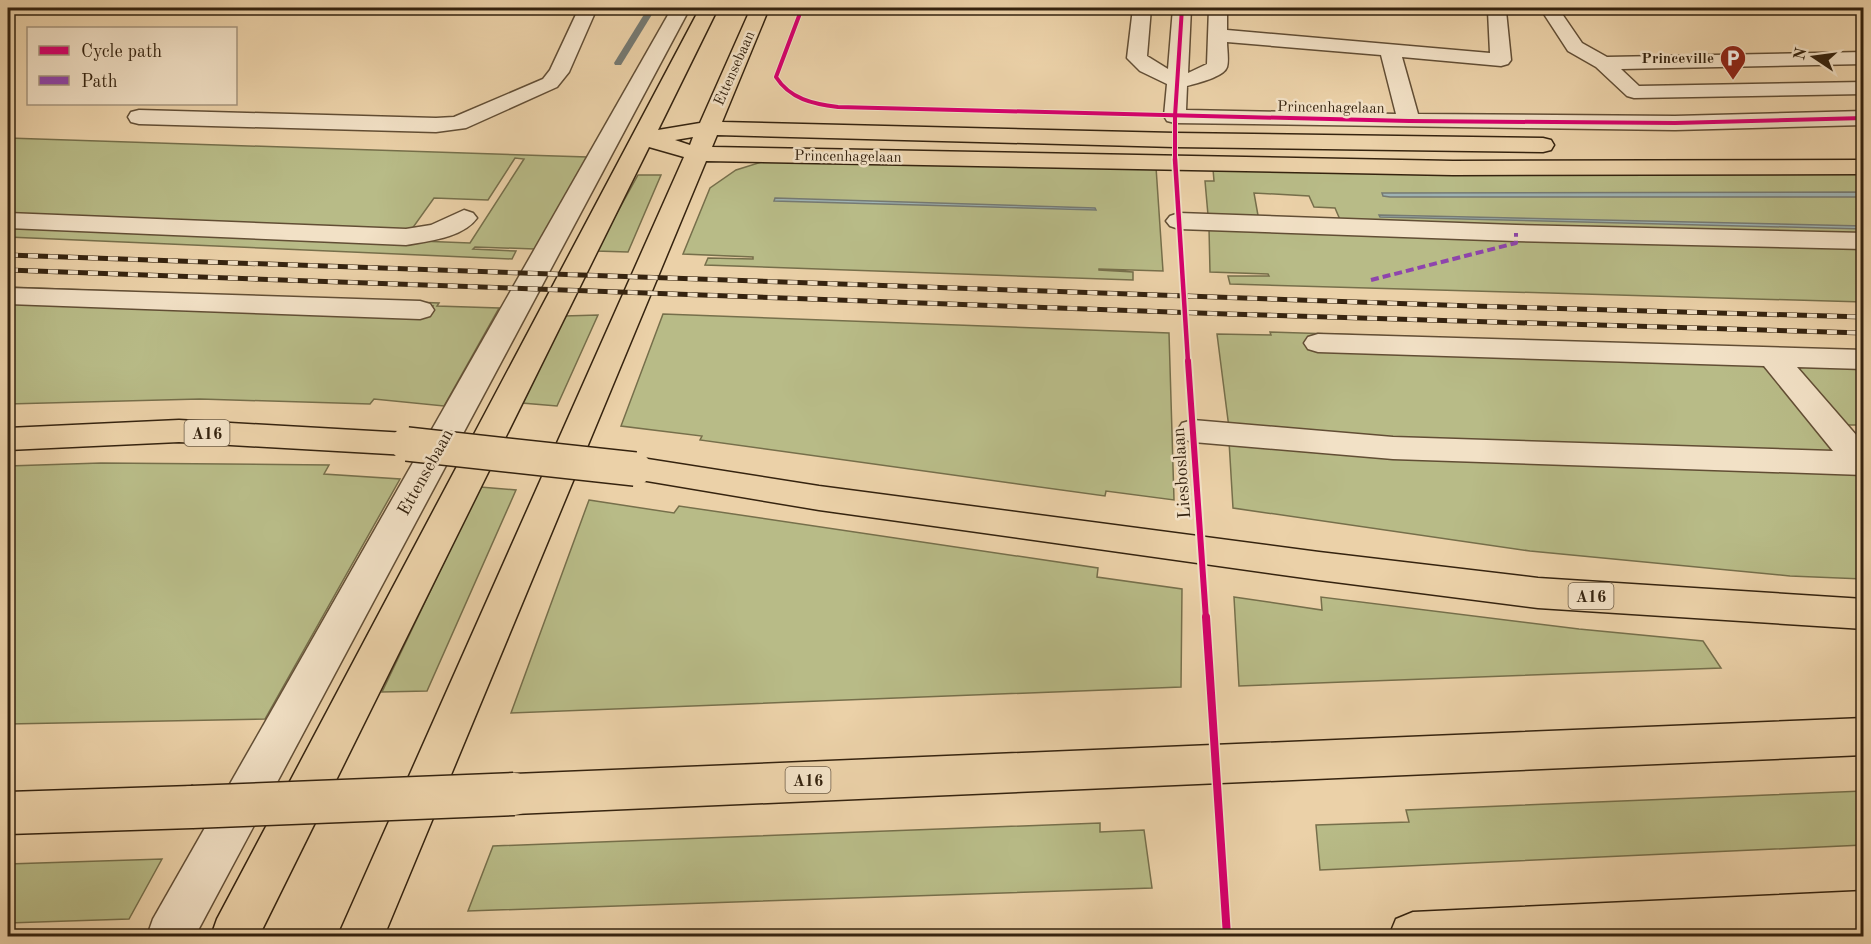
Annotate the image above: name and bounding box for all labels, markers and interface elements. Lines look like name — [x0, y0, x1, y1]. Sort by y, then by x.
legend — [27, 27, 237, 105]
north arrow — [1784, 27, 1844, 87]
street label: Ettensebaan — [712, 29, 758, 108]
text: Cycle path — [81, 43, 162, 61]
parking icon: Princeville — [1718, 43, 1748, 81]
text: N — [1792, 46, 1811, 62]
place label: Princeville — [1641, 52, 1714, 67]
text: Path — [81, 73, 118, 91]
street label: Princenhagelaan — [1277, 100, 1385, 117]
street label: Princenhagelaan — [794, 149, 902, 166]
road number: A16 — [184, 420, 230, 446]
street label: Ettensebaan — [395, 426, 457, 519]
street label: Liesboslaan — [1170, 426, 1194, 519]
road number: A16 — [1568, 583, 1614, 609]
road number: A16 — [786, 767, 830, 793]

